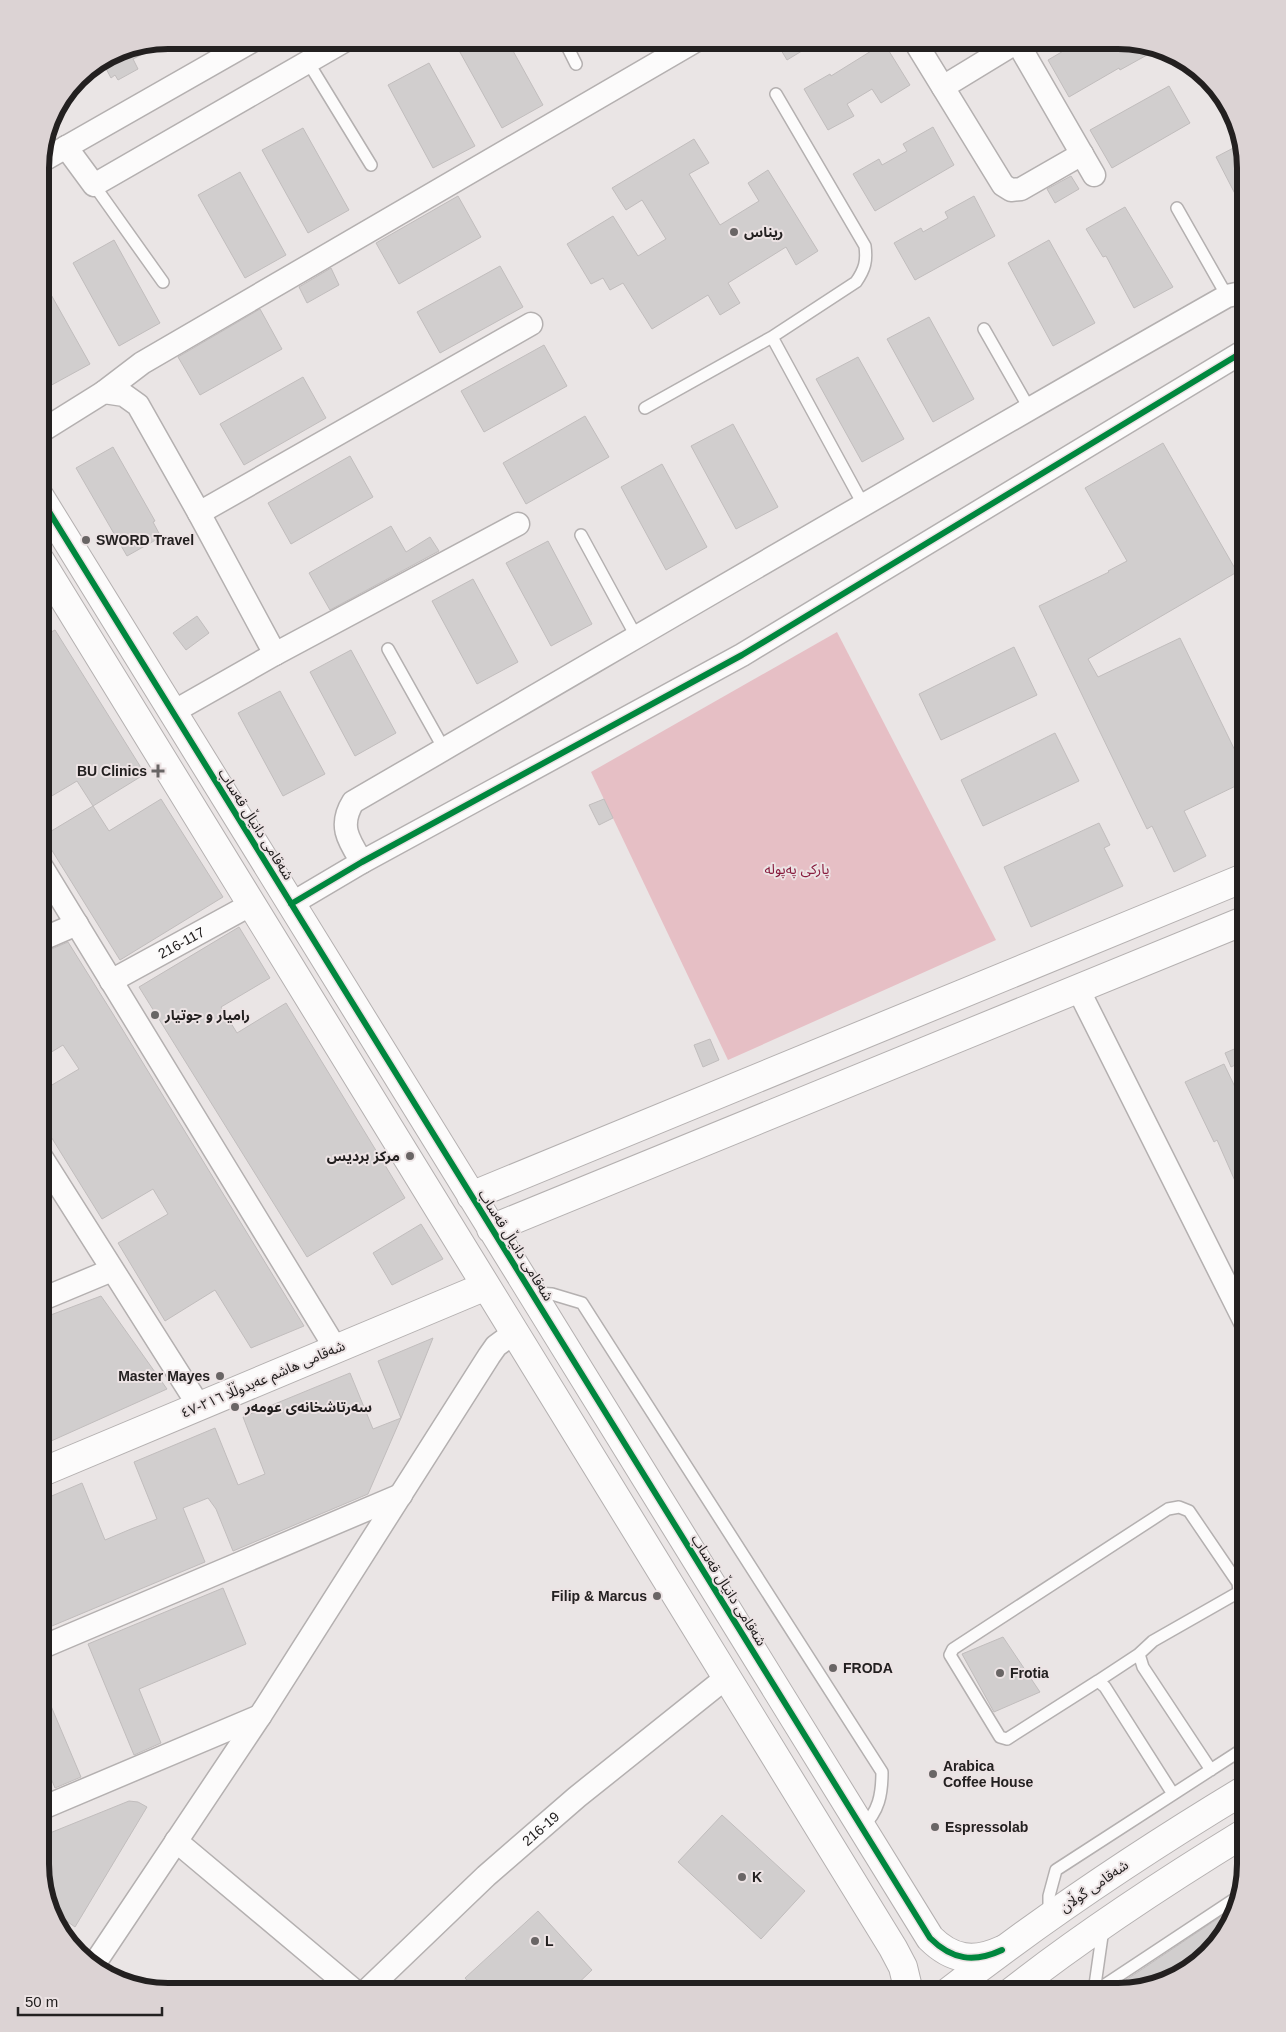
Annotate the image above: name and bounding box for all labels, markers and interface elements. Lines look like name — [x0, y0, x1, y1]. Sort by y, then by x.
place label: ريناس — [744, 224, 783, 241]
marker: ريناس — [728, 226, 740, 238]
place label: SWORD Travel — [96, 532, 194, 548]
marker: SWORD Travel — [80, 534, 92, 546]
place label: BU Clinics — [77, 763, 147, 779]
marker: BU Clinics — [151, 764, 165, 778]
street label: شەقامی دانیاڵ قەساب — [214, 764, 298, 883]
park label: پارکی پەپولە — [764, 861, 830, 879]
street label: 216-117 — [155, 923, 207, 962]
place label: رامیار و جوتیار — [164, 1007, 250, 1024]
marker: رامیار و جوتیار — [149, 1009, 161, 1021]
place label: مرکز بردیس — [327, 1148, 400, 1165]
marker: مرکز بردیس — [404, 1150, 416, 1162]
street label: شەقامی دانیاڵ قەساب — [474, 1185, 558, 1304]
street label: شەقامی هاشم عەبدوڵڵا ٢١٦-٤٧ — [178, 1335, 349, 1424]
place label: Master Mayes — [118, 1368, 210, 1384]
marker: Master Mayes — [214, 1370, 226, 1382]
place label: سەرتاشخانەی عومەر — [244, 1399, 372, 1416]
marker: سەرتاشخانەی عومەر — [229, 1401, 241, 1413]
street label: شەقامی دانیاڵ قەساب — [687, 1530, 771, 1649]
place label: Filip & Marcus — [551, 1588, 647, 1604]
marker: Filip & Marcus — [651, 1590, 663, 1602]
place label: FRODA — [843, 1660, 893, 1676]
marker: FRODA — [827, 1662, 839, 1674]
place label: Frotia — [1010, 1665, 1049, 1681]
marker: Frotia — [994, 1667, 1006, 1679]
place label: Arabica Coffee House — [943, 1758, 1033, 1790]
marker: Arabica Coffee House — [927, 1768, 939, 1780]
street label: 216-19 — [519, 1808, 563, 1849]
place label: Espressolab — [945, 1819, 1028, 1835]
marker: Espressolab — [929, 1821, 941, 1833]
street label: شەقامی گوڵان — [1056, 1855, 1132, 1916]
place label: K — [752, 1869, 762, 1885]
marker: K — [736, 1871, 748, 1883]
place label: L — [545, 1933, 554, 1949]
marker: L — [529, 1935, 541, 1947]
scale bar — [18, 1984, 161, 2016]
text: 50 m — [25, 1993, 58, 2010]

